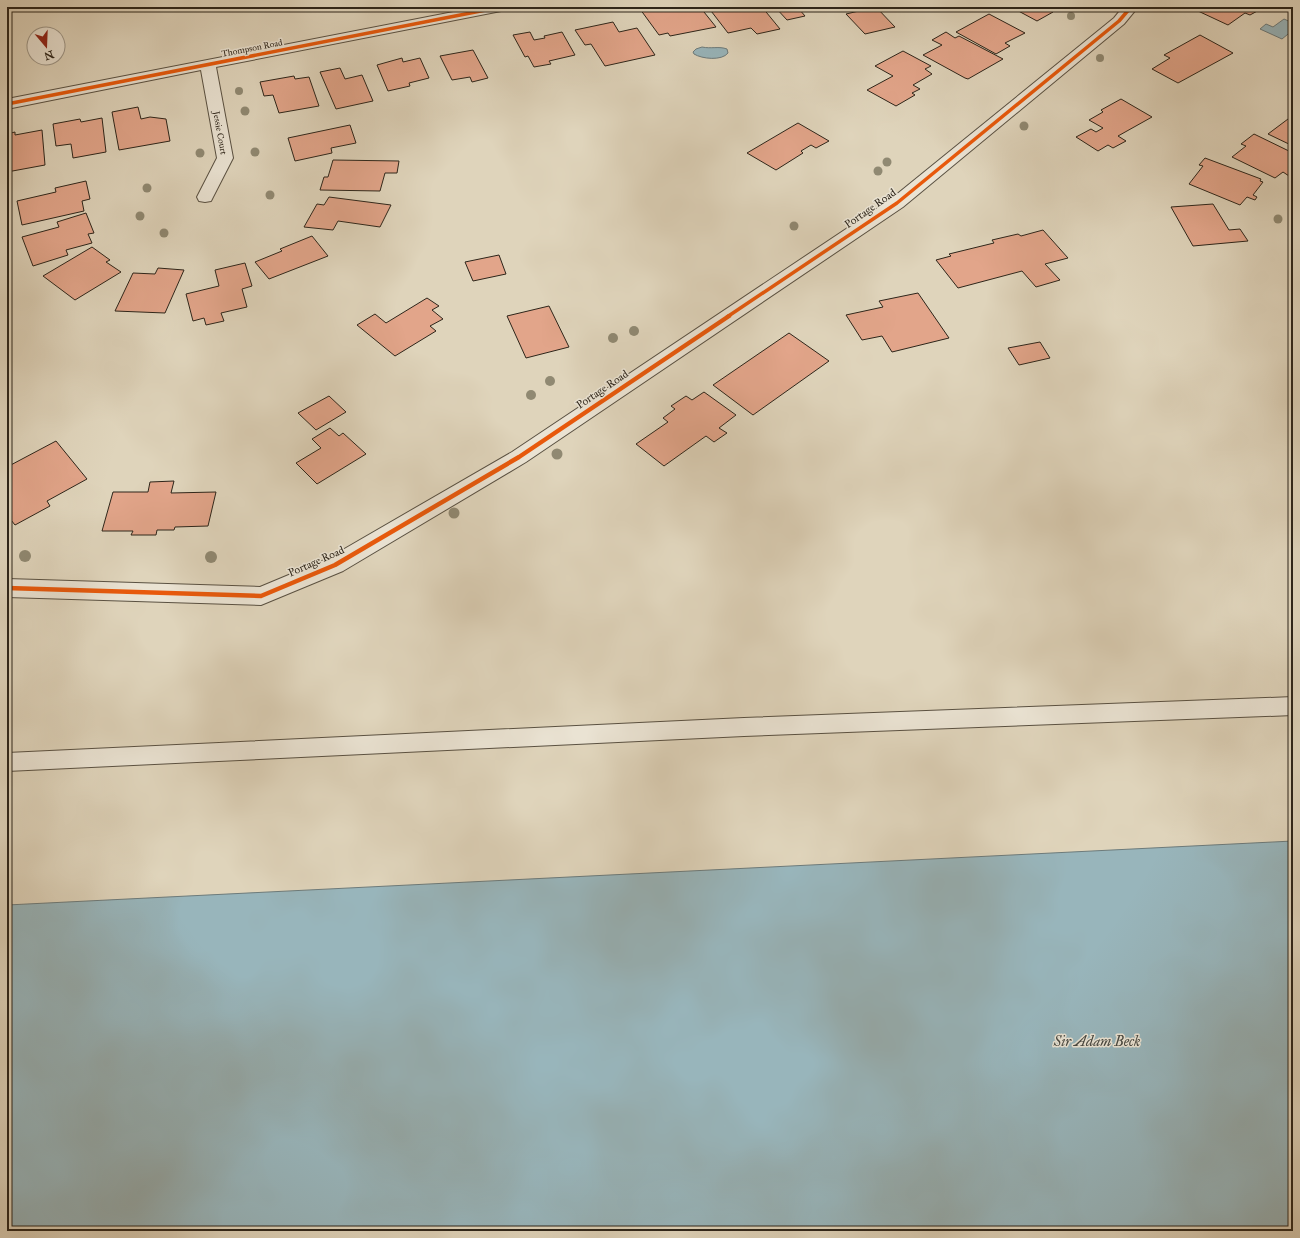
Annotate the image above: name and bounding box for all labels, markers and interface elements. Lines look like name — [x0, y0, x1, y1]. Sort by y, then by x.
north arrow — [26, 26, 66, 66]
street label: Thompson Road — [221, 36, 284, 59]
text: N — [42, 47, 56, 63]
street label: Jessie Court — [210, 109, 230, 157]
street label: Portage Road — [842, 186, 899, 231]
street label: Portage Road — [574, 367, 631, 412]
street label: Portage Road — [286, 543, 347, 580]
water label: Sir Adam Beck — [1053, 1033, 1141, 1050]

